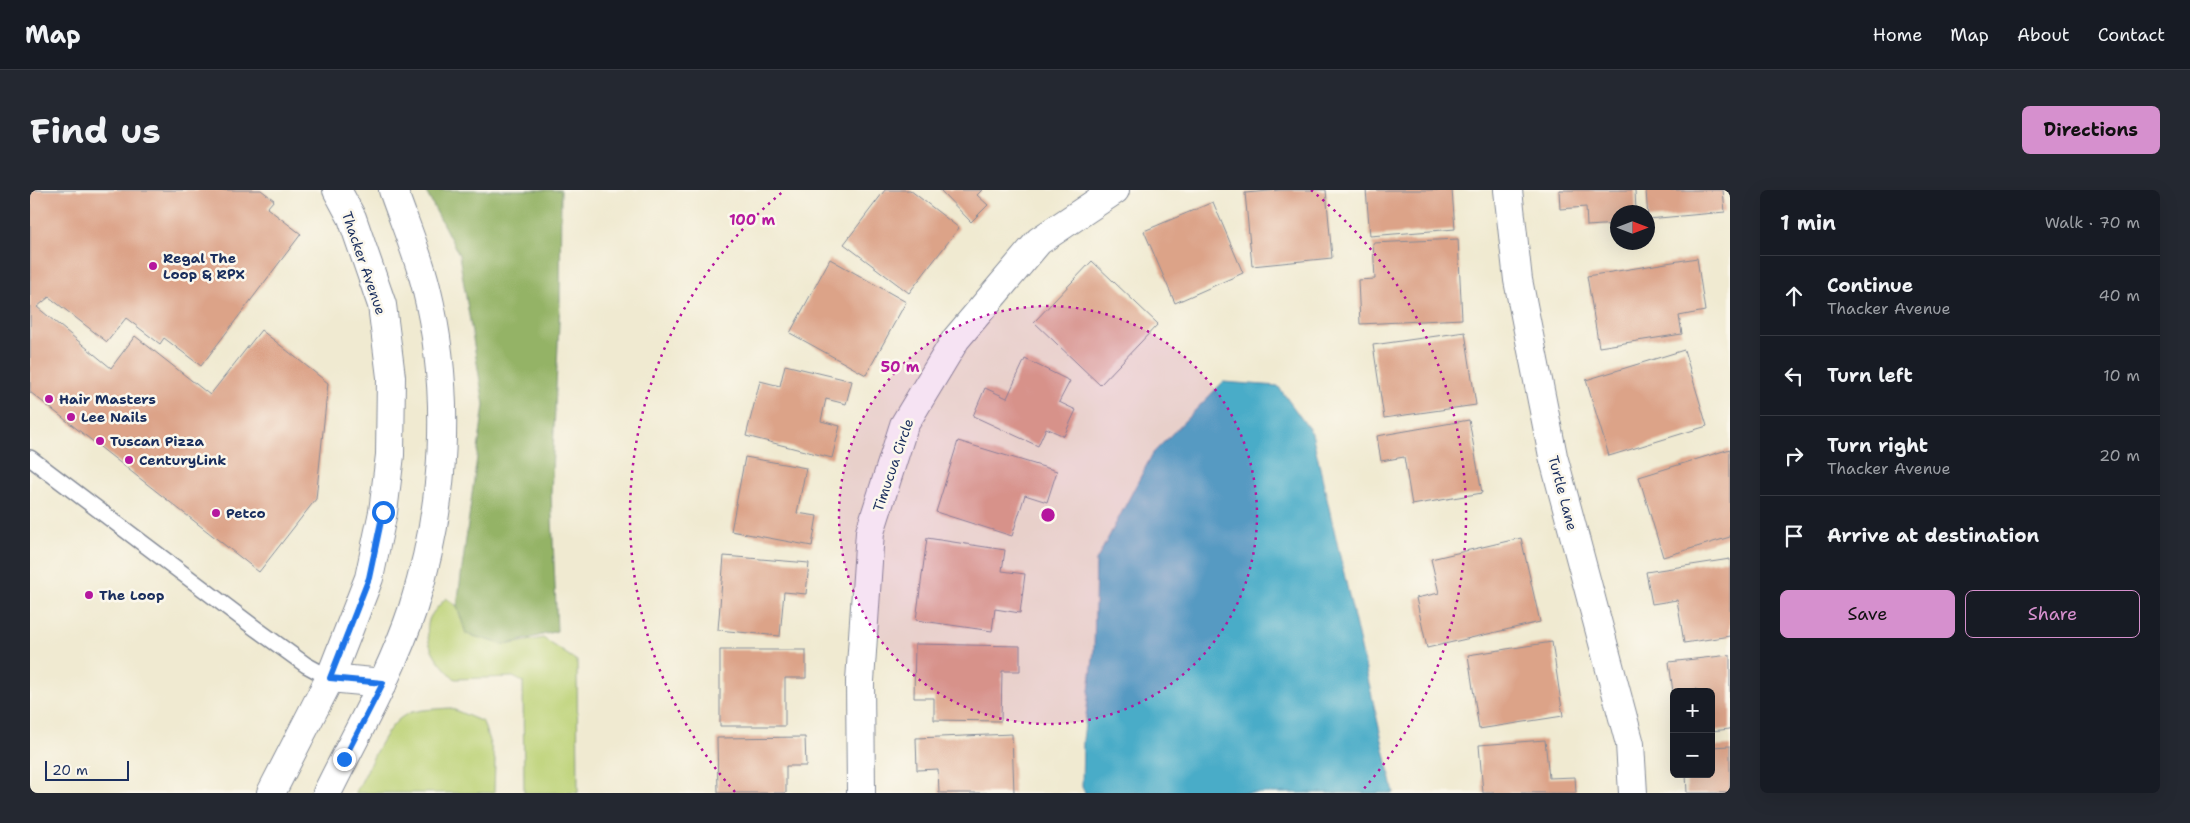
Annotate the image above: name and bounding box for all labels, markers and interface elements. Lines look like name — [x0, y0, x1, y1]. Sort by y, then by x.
text: Map — [25, 19, 81, 51]
text: Home — [1873, 23, 1922, 47]
text: Map — [1950, 23, 1989, 47]
text: About — [2017, 23, 2070, 47]
text: Contact — [2098, 23, 2165, 47]
button: Directions — [2022, 106, 2160, 154]
text: Find us — [30, 107, 161, 154]
north arrow — [1610, 205, 1655, 250]
street label: Thacker Avenue — [338, 209, 390, 317]
text: 1 min — [1780, 209, 1836, 237]
text: 100 m — [729, 210, 775, 230]
text: Walk · 70 m — [2045, 212, 2140, 233]
place label: Regal The Loop & RPX — [163, 249, 245, 283]
marker: Regal The Loop & RPX — [147, 260, 159, 272]
text: Continue — [1827, 273, 1913, 298]
icon: ahead — [1780, 282, 1808, 310]
text: 40 m — [2098, 285, 2140, 306]
text: Thacker Avenue — [1827, 298, 1950, 319]
text: 50 m — [881, 357, 920, 377]
icon: left — [1780, 362, 1808, 390]
text: Turn left — [1827, 363, 1913, 388]
text: 10 m — [2103, 365, 2140, 386]
place label: Hair Masters — [59, 390, 156, 408]
marker: Hair Masters — [43, 393, 55, 405]
place label: Lee Nails — [81, 408, 147, 426]
marker: Lee Nails — [65, 411, 77, 423]
street label: Timucua Circle — [869, 416, 917, 514]
place label: Tuscan Pizza — [110, 432, 205, 450]
text: Turn right — [1827, 433, 1928, 458]
marker: Tuscan Pizza — [94, 435, 106, 447]
icon: right — [1780, 442, 1808, 470]
text: 20 m — [2099, 445, 2140, 466]
place label: CenturyLink — [139, 451, 226, 469]
marker: CenturyLink — [123, 454, 135, 466]
street label: Turtle Lane — [1544, 454, 1582, 532]
text: Thacker Avenue — [1827, 458, 1950, 479]
route start — [372, 501, 395, 524]
place label: Petco — [226, 504, 266, 522]
centre of rings — [1039, 506, 1057, 524]
marker: Petco — [210, 507, 222, 519]
icon: arrive — [1780, 522, 1808, 550]
text: Arrive at destination — [1827, 523, 2039, 548]
place label: The Loop — [99, 586, 164, 604]
marker: The Loop — [83, 589, 95, 601]
button: Save — [1780, 590, 1955, 638]
button: Share — [1965, 590, 2140, 638]
map controls — [1670, 688, 1715, 778]
button: + — [1670, 688, 1715, 733]
button: − — [1670, 733, 1715, 778]
route end — [333, 748, 356, 771]
scale bar — [45, 758, 129, 781]
text: 20 m — [52, 761, 88, 779]

